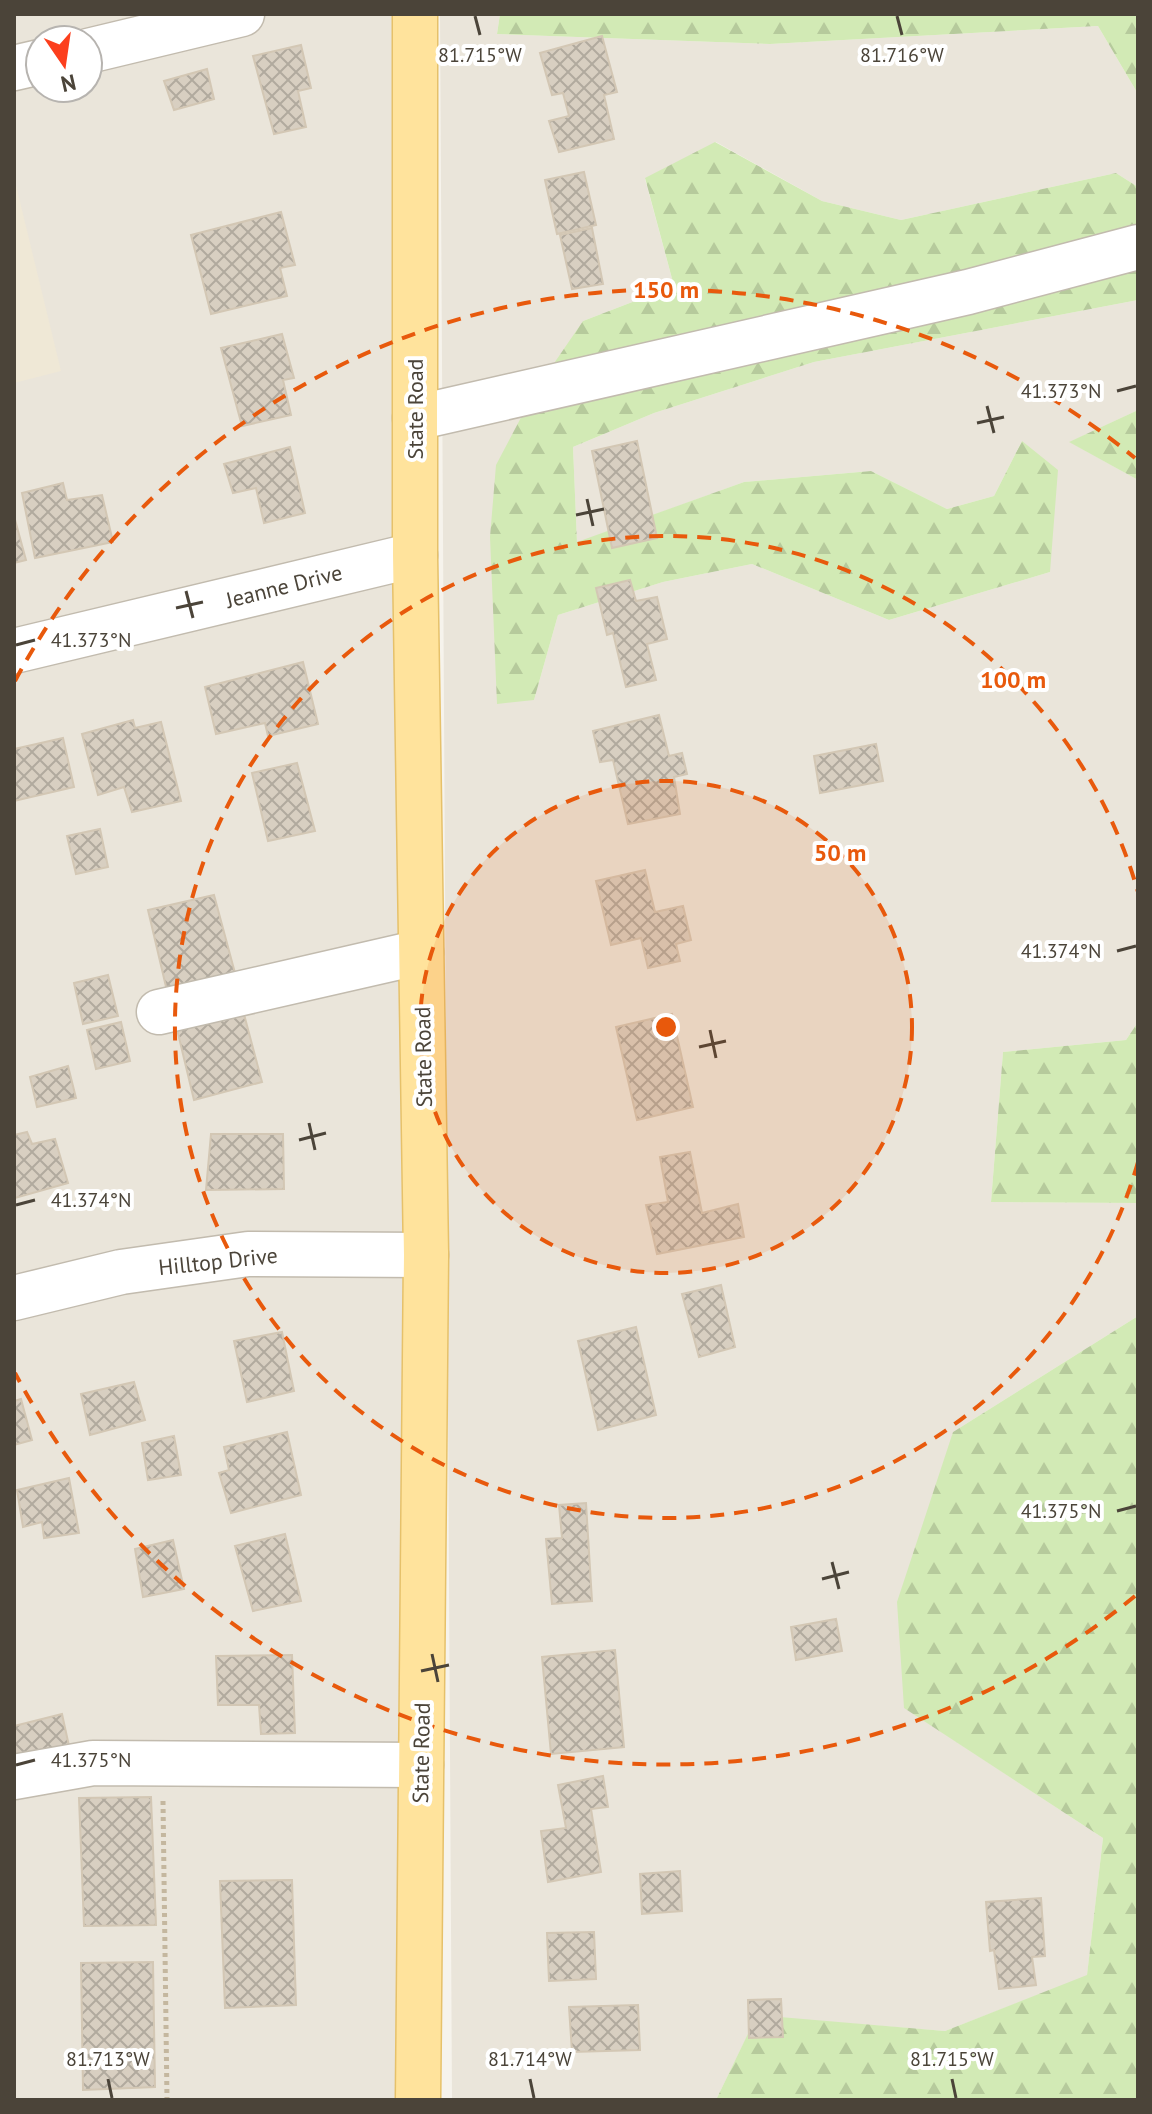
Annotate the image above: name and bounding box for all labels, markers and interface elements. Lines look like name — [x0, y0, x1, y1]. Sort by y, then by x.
north arrow — [24, 24, 104, 104]
text: 81.715°W — [438, 42, 522, 68]
text: 81.716°W — [860, 42, 944, 68]
text: N — [58, 68, 79, 99]
text: 150 m — [633, 274, 699, 305]
street label: State Road — [401, 359, 429, 459]
text: 41.373°N — [1021, 378, 1101, 404]
street label: Jeanne Drive — [222, 558, 345, 614]
text: 41.373°N — [51, 627, 131, 653]
text: 100 m — [980, 664, 1046, 695]
text: 50 m — [814, 837, 866, 868]
text: 41.374°N — [1021, 938, 1101, 964]
street label: State Road — [408, 1006, 438, 1108]
centre of rings — [652, 1013, 680, 1041]
text: 41.374°N — [51, 1187, 131, 1213]
street label: Hilltop Drive — [157, 1241, 279, 1281]
text: 41.375°N — [1021, 1498, 1101, 1524]
street label: State Road — [406, 1702, 436, 1804]
text: 41.375°N — [51, 1747, 131, 1773]
text: 81.713°W — [66, 2046, 150, 2072]
text: 81.714°W — [488, 2046, 572, 2072]
text: 81.715°W — [910, 2046, 994, 2072]

